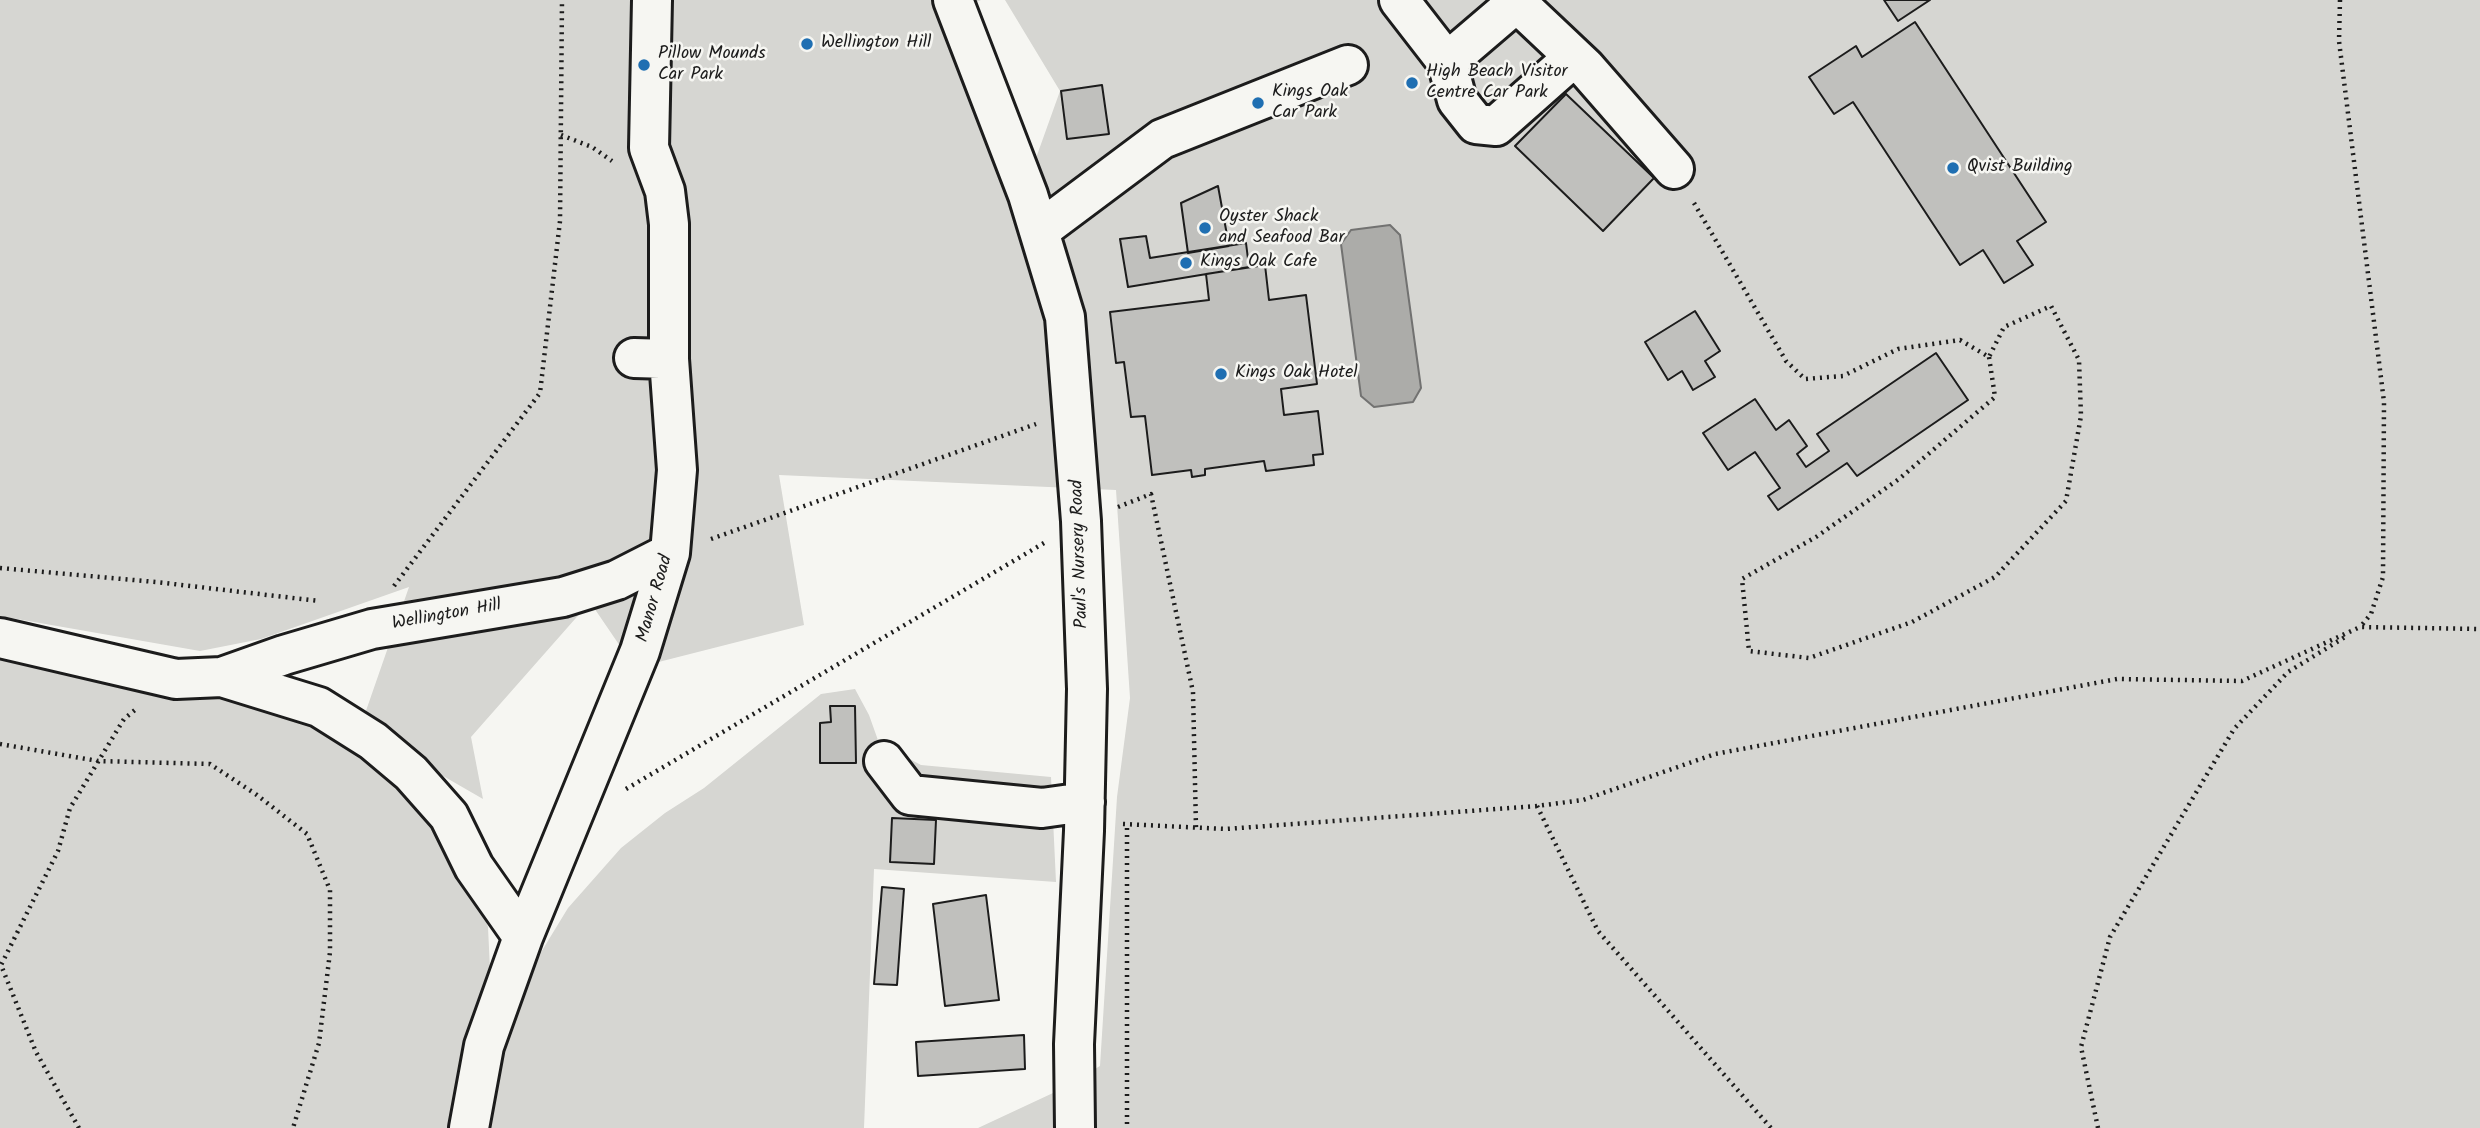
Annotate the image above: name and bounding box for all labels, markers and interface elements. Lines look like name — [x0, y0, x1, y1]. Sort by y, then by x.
place label: Wellington Hill — [821, 33, 932, 55]
marker: Wellington Hill — [799, 36, 815, 52]
place label: Pillow Mounds Car Park — [658, 44, 766, 86]
marker: Pillow Mounds Car Park — [636, 57, 652, 73]
place label: High Beach Visitor Centre Car Park — [1426, 62, 1568, 104]
marker: High Beach Visitor Centre Car Park — [1404, 75, 1420, 91]
place label: Kings Oak Car Park — [1272, 82, 1348, 124]
marker: Kings Oak Car Park — [1250, 95, 1266, 111]
place label: Qvist Building — [1967, 157, 2072, 179]
marker: Qvist Building — [1945, 160, 1961, 176]
place label: Oyster Shack and Seafood Bar — [1219, 207, 1344, 249]
marker: Oyster Shack and Seafood Bar — [1197, 220, 1213, 236]
place label: Kings Oak Cafe — [1200, 252, 1317, 274]
marker: Kings Oak Cafe — [1178, 255, 1194, 271]
place label: Kings Oak Hotel — [1235, 363, 1358, 385]
marker: Kings Oak Hotel — [1213, 366, 1229, 382]
street label: Paul's Nursery Road — [1068, 479, 1094, 629]
street label: Manor Road — [633, 553, 679, 645]
street label: Wellington Hill — [391, 596, 503, 636]

